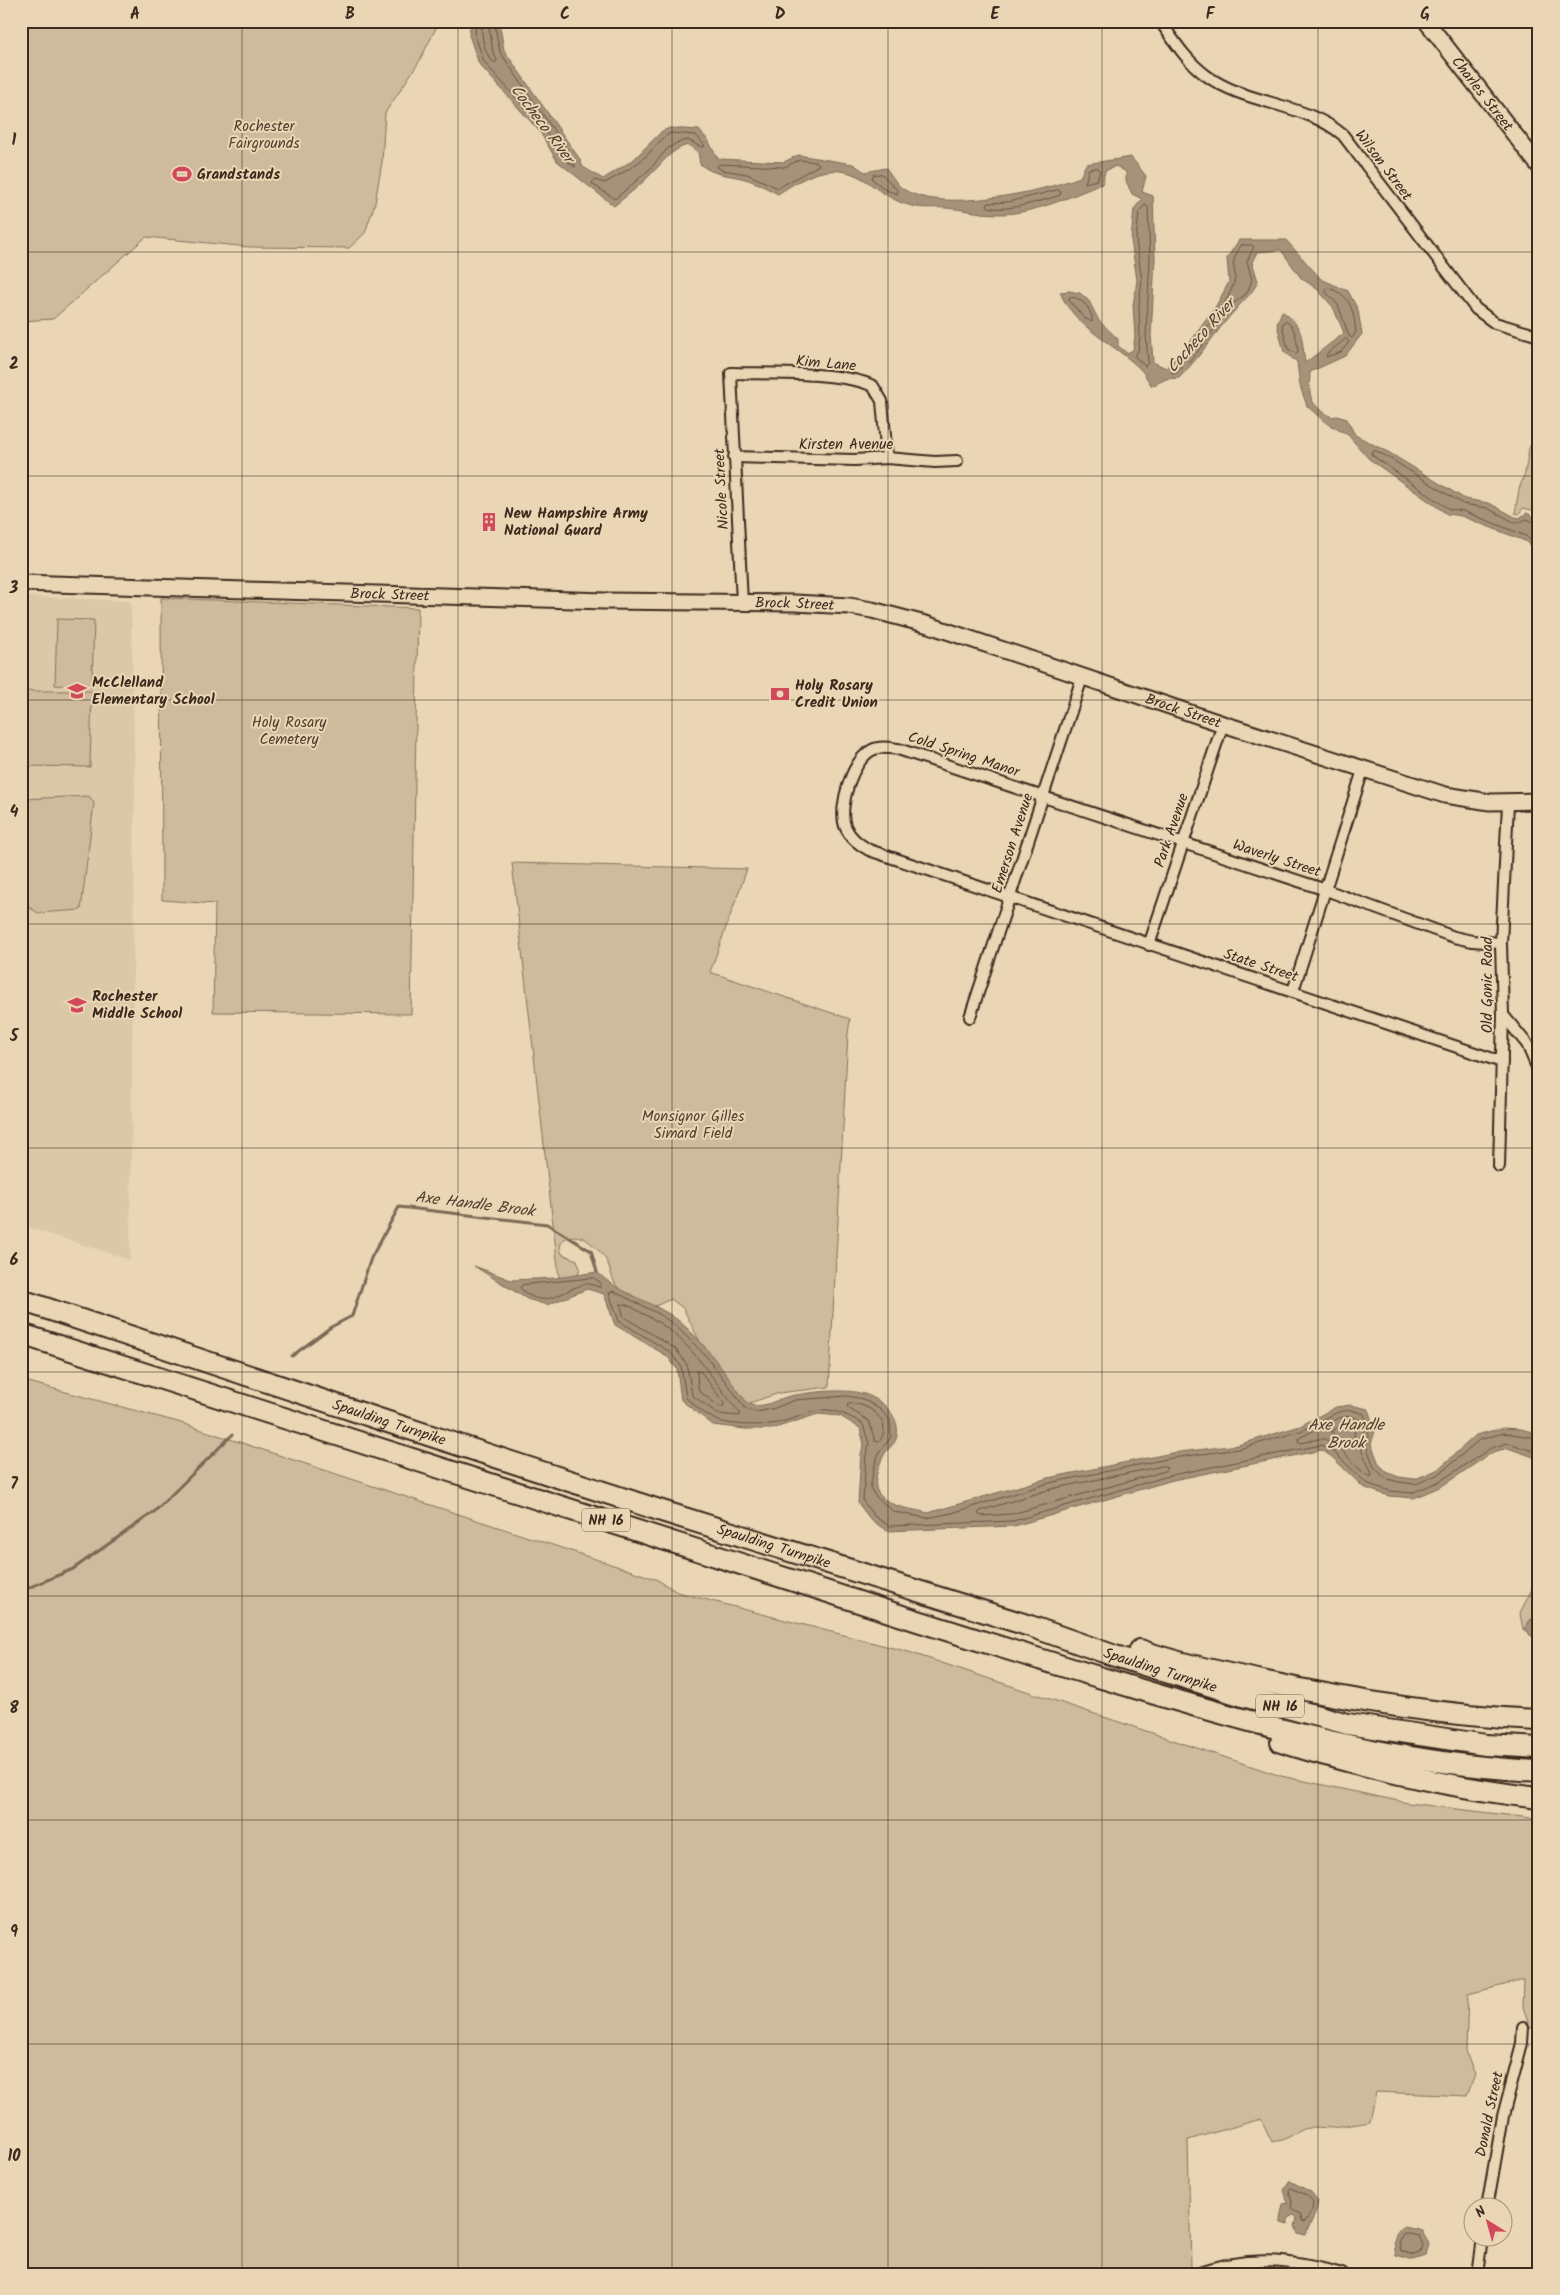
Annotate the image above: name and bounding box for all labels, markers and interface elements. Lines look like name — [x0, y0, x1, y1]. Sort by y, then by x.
text: A — [130, 2, 140, 27]
text: B — [345, 2, 355, 27]
text: C — [560, 2, 570, 27]
text: D — [775, 2, 786, 27]
text: E — [991, 2, 1001, 27]
text: F — [1206, 2, 1216, 27]
text: G — [1420, 2, 1430, 27]
street label: Charles Street — [1445, 51, 1519, 137]
water label: Cocheco River — [504, 79, 582, 171]
park label: Rochester Fairgrounds — [228, 115, 300, 156]
street label: Wilson Street — [1348, 125, 1418, 207]
text: 1 — [12, 128, 17, 153]
sports icon: Grandstands — [171, 163, 193, 185]
place label: Grandstands — [197, 163, 280, 187]
water label: Cocheco River — [1161, 290, 1244, 379]
street label: Kim Lane — [795, 349, 857, 379]
text: 2 — [9, 352, 19, 377]
street label: Kirsten Avenue — [799, 433, 894, 457]
street label: Nicole Street — [708, 447, 736, 530]
place label: New Hampshire Army National Guard — [504, 502, 648, 543]
building icon: New Hampshire Army National Guard — [478, 511, 500, 533]
text: 3 — [9, 576, 19, 601]
street label: Brock Street — [350, 582, 430, 609]
street label: Brock Street — [755, 592, 835, 618]
place label: McClelland Elementary School — [92, 671, 215, 712]
place label: Holy Rosary Credit Union — [795, 674, 878, 715]
school or university icon: McClelland Elementary School — [66, 680, 88, 702]
bank icon: Holy Rosary Credit Union — [769, 683, 791, 705]
street label: Brock Street — [1142, 688, 1225, 736]
park label: Holy Rosary Cemetery — [252, 711, 327, 752]
street label: Cold Spring Manor — [905, 726, 1024, 785]
street label: Emerson Avenue — [986, 790, 1040, 896]
street label: Park Avenue — [1148, 790, 1196, 871]
text: 4 — [10, 800, 19, 825]
street label: Waverly Street — [1229, 833, 1324, 885]
street label: Old Gonic Road — [1476, 936, 1500, 1033]
street label: State Street — [1220, 943, 1301, 989]
place label: Rochester Middle School — [92, 985, 182, 1026]
school or university icon: Rochester Middle School — [66, 994, 88, 1016]
text: 5 — [9, 1024, 20, 1049]
park label: Monsignor Gilles Simard Field — [642, 1105, 745, 1146]
water label: Axe Handle Brook — [414, 1185, 538, 1225]
text: 6 — [10, 1248, 19, 1273]
street label: Spaulding Turnpike — [329, 1393, 449, 1453]
water label: Axe Handle Brook — [1308, 1413, 1386, 1456]
text: 7 — [10, 1472, 18, 1497]
road number: NH 16 — [582, 1508, 630, 1532]
street label: Spaulding Turnpike — [714, 1518, 834, 1576]
street label: Spaulding Turnpike — [1100, 1642, 1220, 1700]
road number: NH 16 — [1256, 1694, 1304, 1718]
text: 8 — [9, 1696, 19, 1721]
text: 9 — [10, 1920, 18, 1945]
street label: Donald Street — [1469, 2069, 1511, 2159]
text: 10 — [7, 2144, 21, 2169]
north arrow — [1462, 2198, 1512, 2248]
text: N — [1471, 2201, 1491, 2224]

